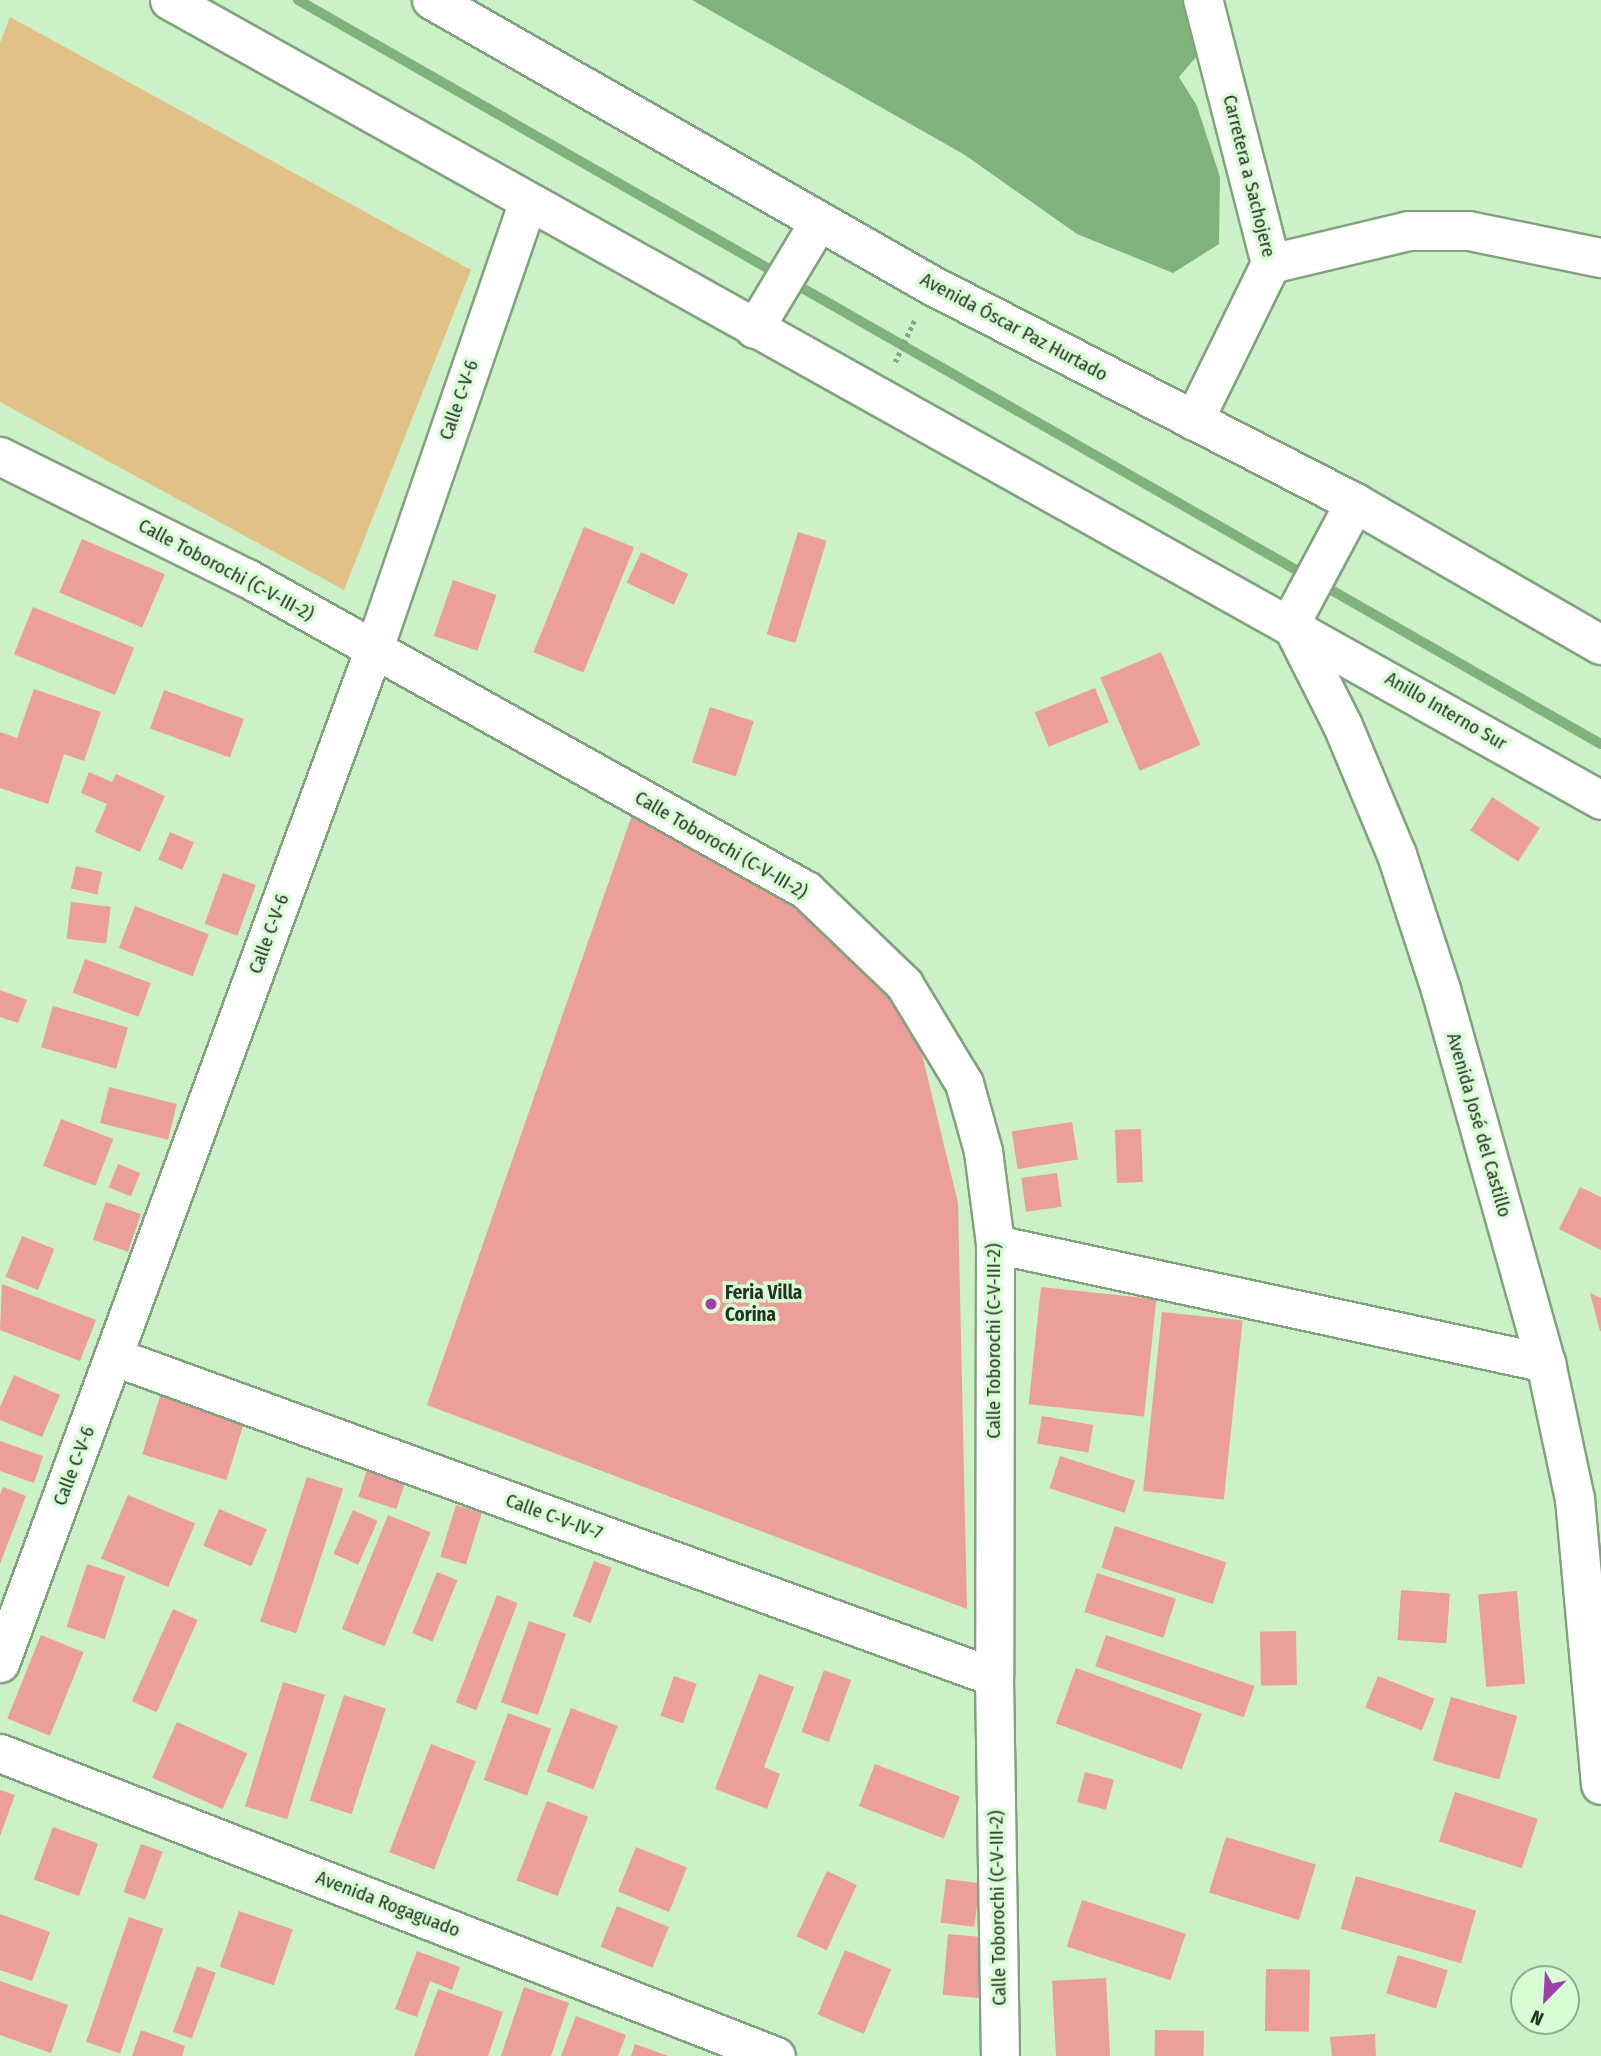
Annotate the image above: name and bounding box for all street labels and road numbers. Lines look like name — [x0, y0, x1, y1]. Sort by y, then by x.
street label: Carretera a Sachojere — [1218, 93, 1280, 259]
street label: Avenida Óscar Paz Hurtado — [916, 268, 1112, 386]
street label: Calle C-V-6 — [435, 357, 483, 443]
street label: Calle Toborochi (C-V-III-2) — [134, 514, 318, 626]
street label: Anillo Interno Sur — [1381, 667, 1511, 755]
street label: Calle Toborochi (C-V-III-2) — [631, 786, 811, 904]
street label: Calle C-V-6 — [244, 891, 294, 977]
street label: Avenida José del Castillo — [1442, 1030, 1516, 1220]
street label: Calle Toborochi (C-V-III-2) — [983, 1243, 1005, 1439]
street label: Calle C-V-6 — [48, 1423, 100, 1509]
street label: Calle C-V-IV-7 — [502, 1489, 606, 1545]
street label: Calle Toborochi (C-V-III-2) — [985, 1810, 1011, 2006]
street label: Avenida Rogaguado — [313, 1866, 463, 1942]

